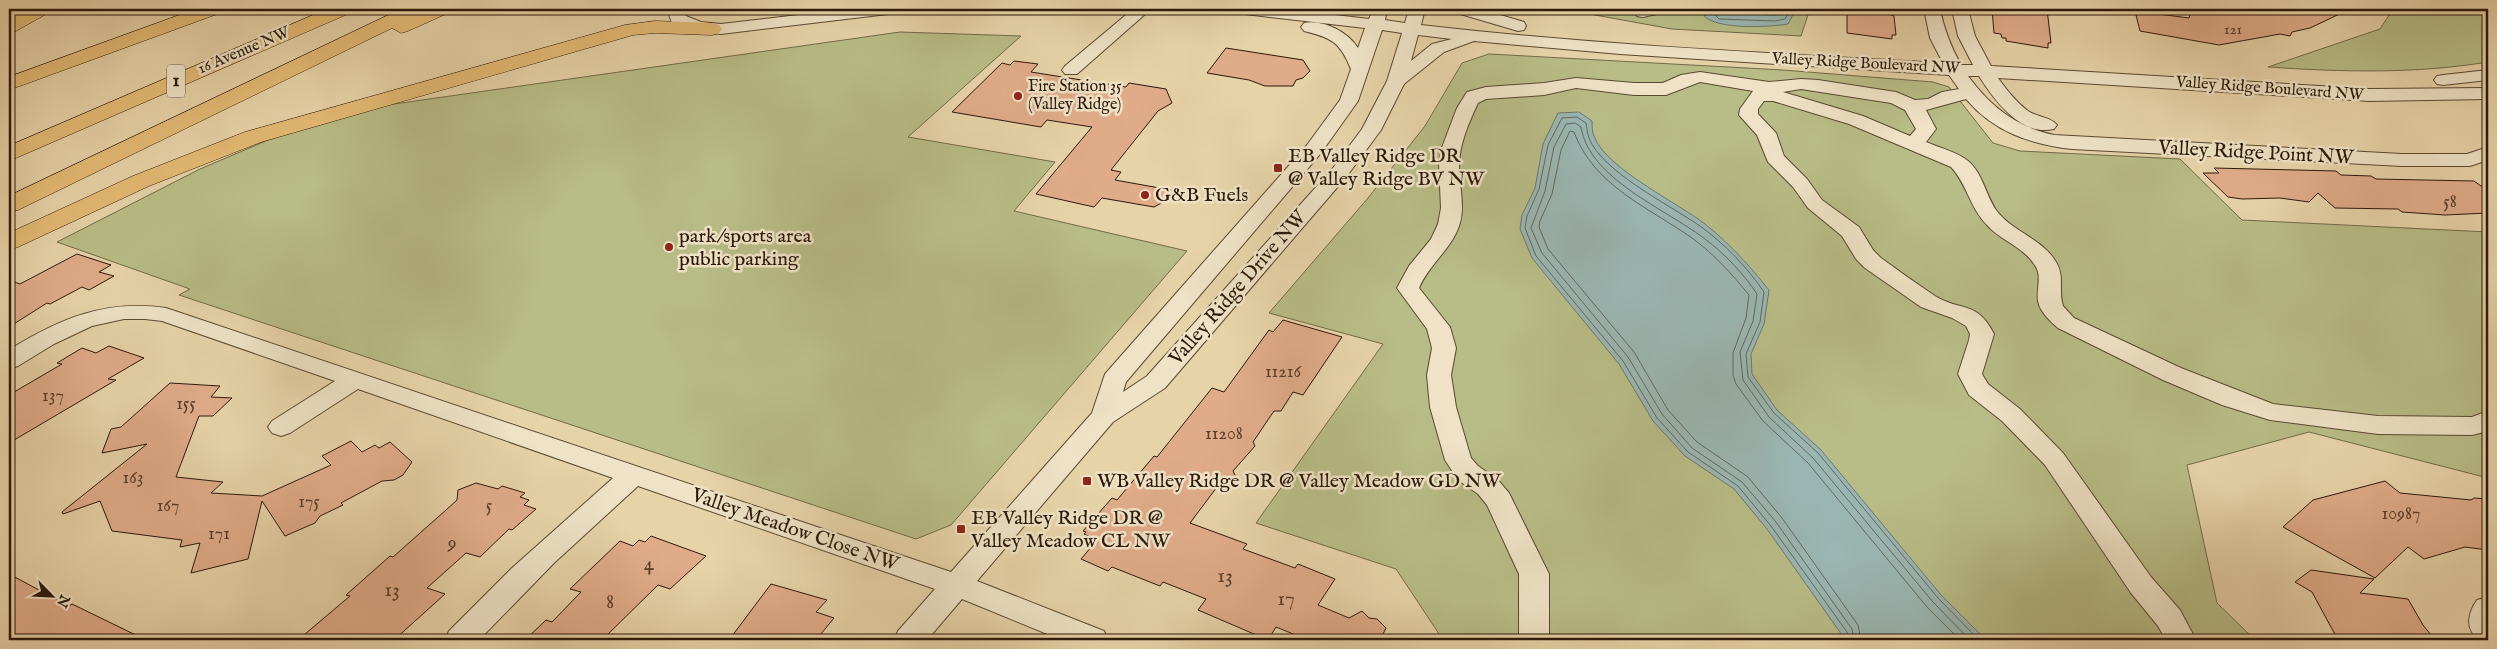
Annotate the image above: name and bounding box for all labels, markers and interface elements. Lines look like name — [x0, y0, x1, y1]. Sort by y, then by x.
house number: 121 — [2224, 20, 2242, 39]
street label: 16 Avenue NW — [195, 22, 294, 79]
street label: Valley Ridge Boulevard NW — [1771, 49, 1961, 79]
road number: 1 — [167, 64, 185, 98]
street label: Valley Ridge Boulevard NW — [2174, 72, 2365, 106]
place label: Fire Station 35 (Valley Ridge) — [1028, 77, 1122, 115]
marker: Fire Station 35 (Valley Ridge) — [1012, 90, 1024, 102]
street label: Valley Ridge Point NW — [2157, 135, 2355, 171]
place label: EB Valley Ridge DR @ Valley Ridge BV NW — [1288, 144, 1485, 192]
marker: EB Valley Ridge DR @ Valley Ridge BV NW — [1272, 162, 1284, 174]
place label: G&B Fuels — [1155, 183, 1248, 208]
marker: G&B Fuels — [1139, 189, 1151, 201]
house number: 58 — [2443, 191, 2457, 214]
street label: Valley Ridge Drive NW — [1163, 205, 1313, 371]
place label: park/sports area public parking — [679, 224, 812, 272]
marker: park/sports area public parking — [663, 241, 675, 253]
house number: 11216 — [1265, 361, 1301, 384]
house number: 137 — [42, 385, 64, 408]
house number: 155 — [176, 393, 196, 416]
house number: 11208 — [1205, 423, 1243, 446]
house number: 163 — [122, 467, 144, 490]
place label: WB Valley Ridge DR @ Valley Meadow GD NW — [1097, 469, 1502, 494]
marker: WB Valley Ridge DR @ Valley Meadow GD NW — [1081, 475, 1093, 487]
street label: Valley Meadow Close NW — [687, 482, 903, 577]
house number: 175 — [298, 491, 320, 514]
house number: 167 — [157, 495, 179, 518]
house number: 5 — [486, 495, 493, 518]
house number: 10987 — [2382, 503, 2420, 526]
place label: EB Valley Ridge DR @ Valley Meadow CL NW — [970, 506, 1171, 554]
house number: 171 — [208, 523, 230, 546]
marker: EB Valley Ridge DR @ Valley Meadow CL NW — [955, 523, 967, 535]
house number: 9 — [446, 530, 457, 557]
house number: 4 — [644, 551, 655, 578]
house number: 13 — [1217, 563, 1233, 590]
north arrow — [28, 572, 78, 622]
house number: 13 — [384, 577, 400, 604]
house number: 17 — [1277, 586, 1295, 613]
house number: 8 — [606, 589, 614, 616]
text: N — [52, 591, 74, 610]

